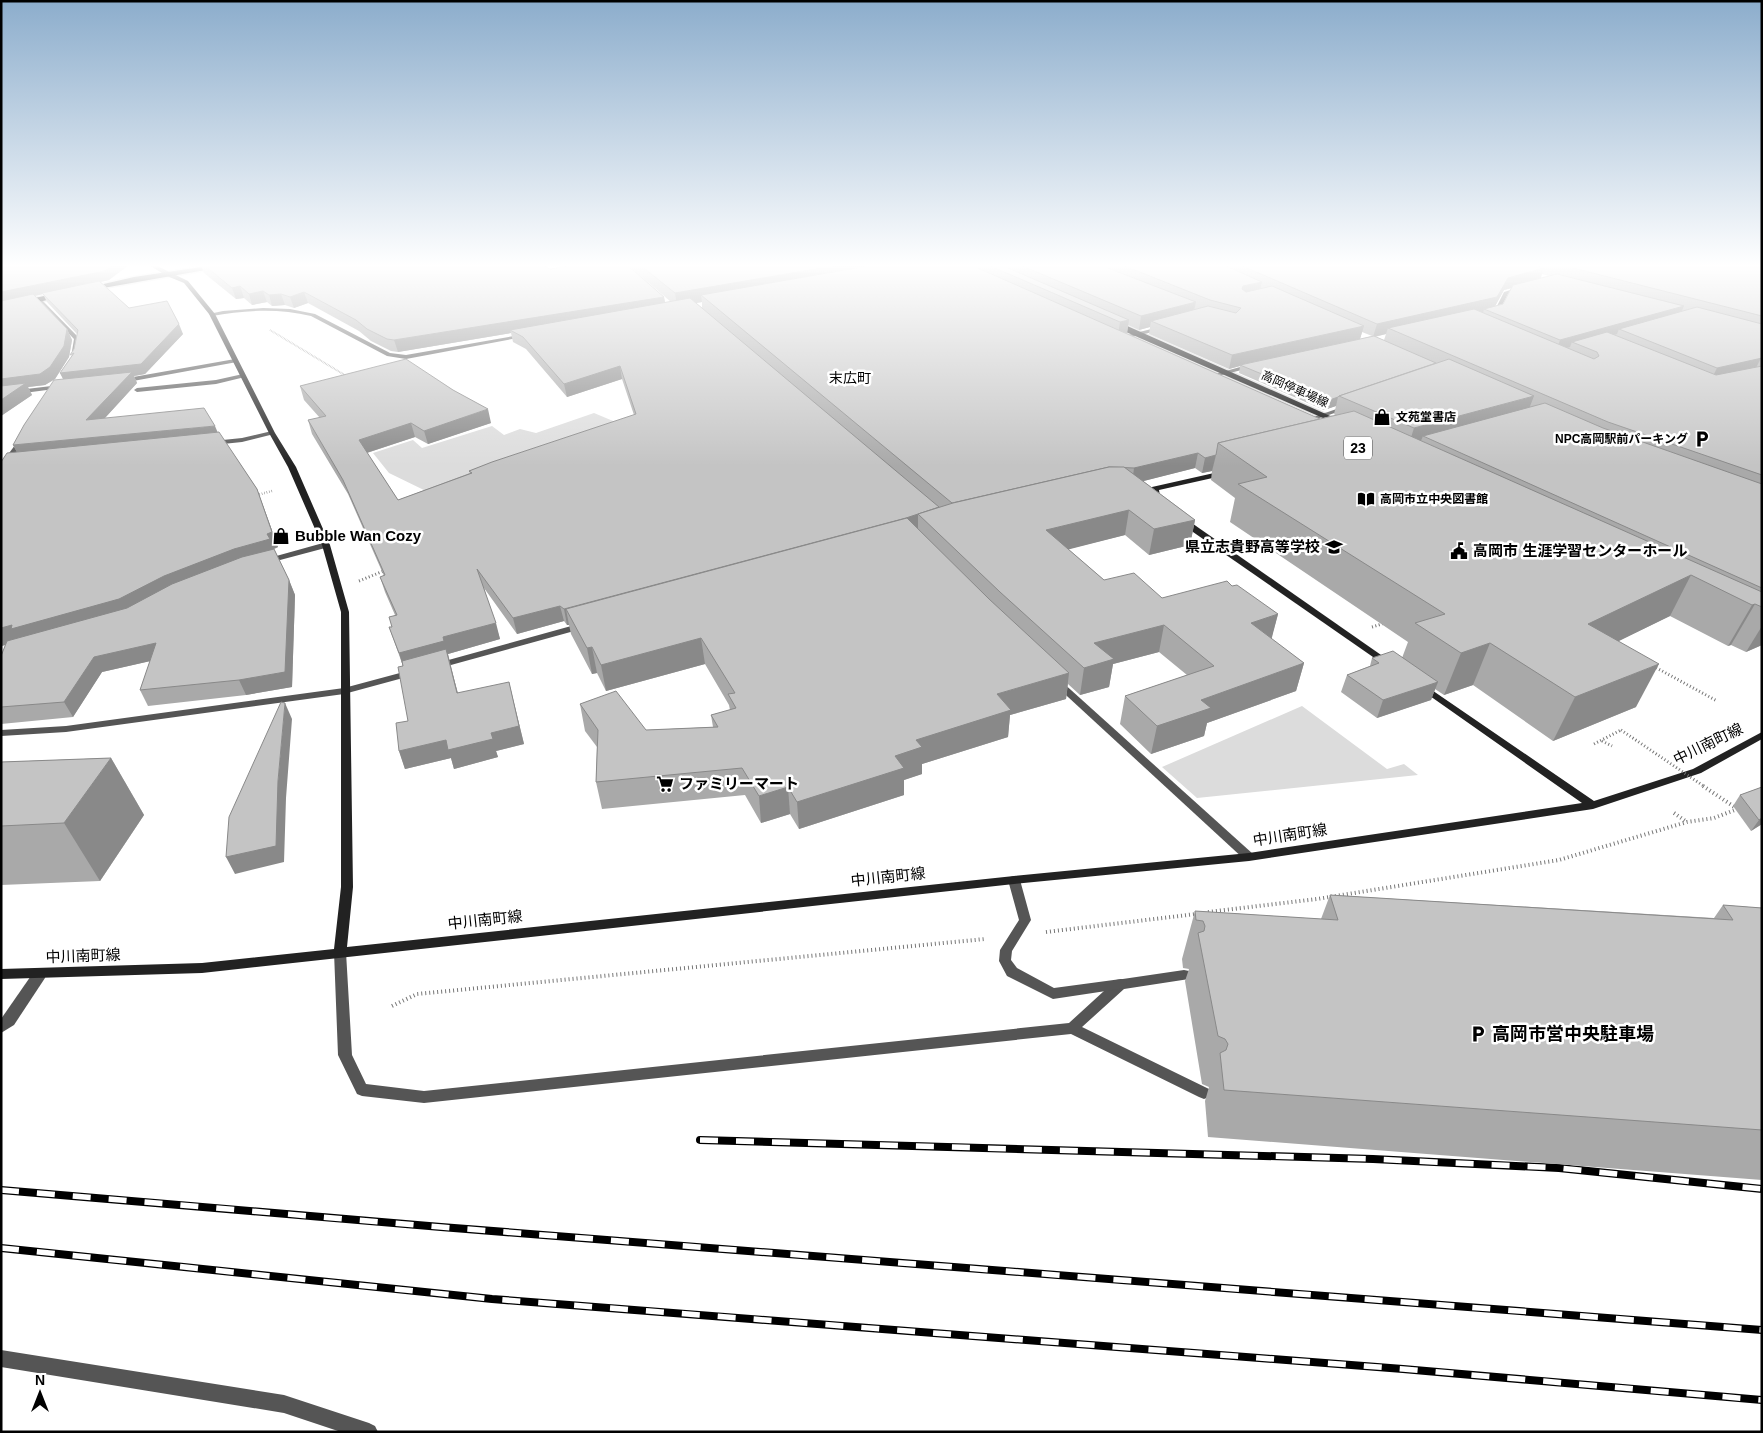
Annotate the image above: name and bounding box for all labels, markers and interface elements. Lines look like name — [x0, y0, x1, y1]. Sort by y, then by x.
street label: 高岡停車場線 — [1259, 368, 1331, 410]
district label: 末広町 — [829, 370, 871, 386]
shop icon: 文苑堂書店 — [1372, 407, 1392, 427]
place label: 文苑堂書店 — [1396, 410, 1456, 424]
parking icon: NPC高岡駅前パーキング — [1692, 429, 1712, 449]
place label: NPC高岡駅前パーキング — [1555, 432, 1688, 446]
road number: 23 — [1344, 436, 1372, 459]
library icon: 高岡市立中央図書館 — [1356, 489, 1376, 509]
place label: 高岡市立中央図書館 — [1380, 492, 1488, 506]
shop icon: Bubble Wan Cozy — [271, 526, 291, 546]
place label: Bubble Wan Cozy — [295, 527, 422, 544]
school or university icon: 県立志貴野高等学校 — [1324, 537, 1344, 557]
place label: 県立志貴野高等学校 — [1185, 538, 1320, 555]
public building icon: 高岡市 生涯学習センターホール — [1449, 541, 1469, 561]
place label: 高岡市 生涯学習センターホール — [1473, 542, 1687, 559]
street label: 中川南町線 — [1670, 719, 1745, 768]
supermarket icon: ファミリーマート — [655, 774, 675, 794]
place label: ファミリーマート — [679, 775, 799, 792]
street label: 中川南町線 — [1252, 820, 1328, 849]
street label: 中川南町線 — [850, 864, 926, 889]
street label: 中川南町線 — [447, 907, 523, 932]
street label: 中川南町線 — [45, 946, 121, 965]
parking icon: 高岡市営中央駐車場 — [1468, 1024, 1488, 1044]
place label: 高岡市営中央駐車場 — [1492, 1024, 1654, 1044]
north arrow — [15, 1368, 65, 1418]
text: N — [35, 1372, 45, 1388]

